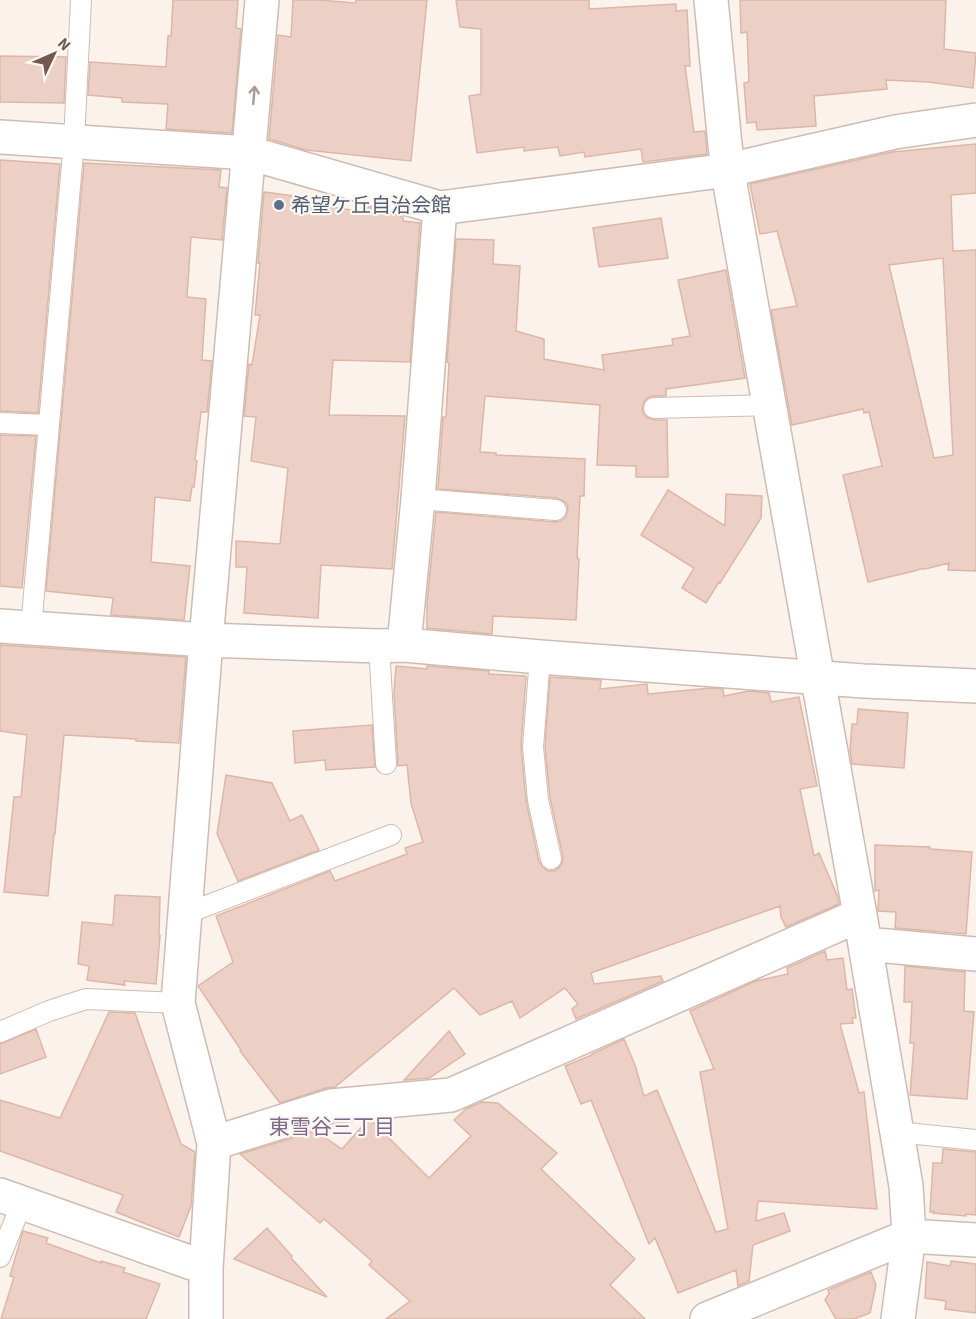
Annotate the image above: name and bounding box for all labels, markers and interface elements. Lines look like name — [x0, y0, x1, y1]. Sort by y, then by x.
north arrow — [24, 24, 84, 84]
text: N — [52, 33, 76, 56]
one-way arrow — [249, 85, 260, 105]
place label: 希望ケ丘自治会館 — [291, 192, 451, 220]
marker: 希望ケ丘自治会館 — [272, 198, 286, 212]
district label: 東雪谷三丁目 — [269, 1112, 395, 1142]

